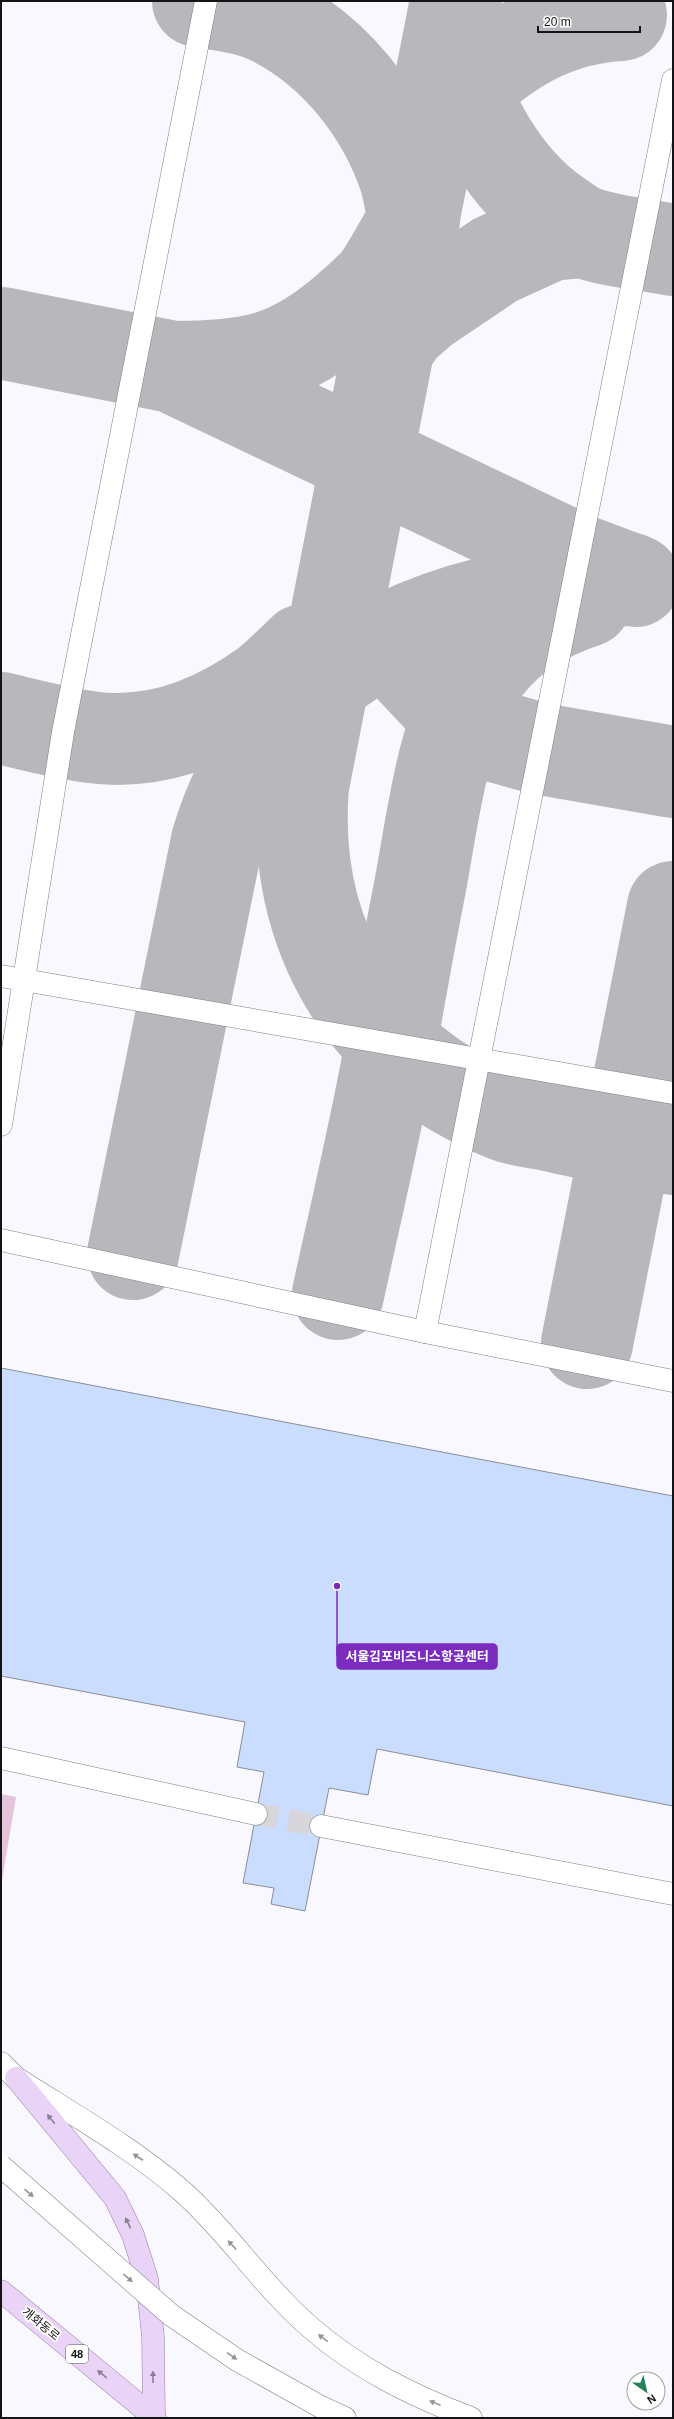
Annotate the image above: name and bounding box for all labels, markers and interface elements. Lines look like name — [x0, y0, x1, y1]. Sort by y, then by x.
scale bar — [538, 8, 640, 34]
text: 20 m — [544, 15, 571, 29]
callout: 서울김포비즈니스항공센터 — [337, 1644, 497, 1669]
text: 서울김포비즈니스항공센터 — [345, 1649, 489, 1664]
one-way arrow — [46, 2114, 55, 2125]
one-way arrow — [132, 2153, 144, 2160]
one-way arrow — [24, 2188, 35, 2197]
one-way arrow — [125, 2218, 131, 2229]
one-way arrow — [227, 2240, 237, 2250]
one-way arrow — [123, 2273, 133, 2282]
street label: 개화동로 — [19, 2305, 63, 2343]
one-way arrow — [318, 2333, 329, 2342]
road number: 48 — [66, 2345, 88, 2363]
one-way arrow — [226, 2352, 237, 2360]
one-way arrow — [96, 2369, 107, 2378]
one-way arrow — [150, 2370, 156, 2383]
north arrow — [626, 2371, 666, 2411]
text: N — [645, 2392, 658, 2407]
one-way arrow — [428, 2400, 440, 2406]

